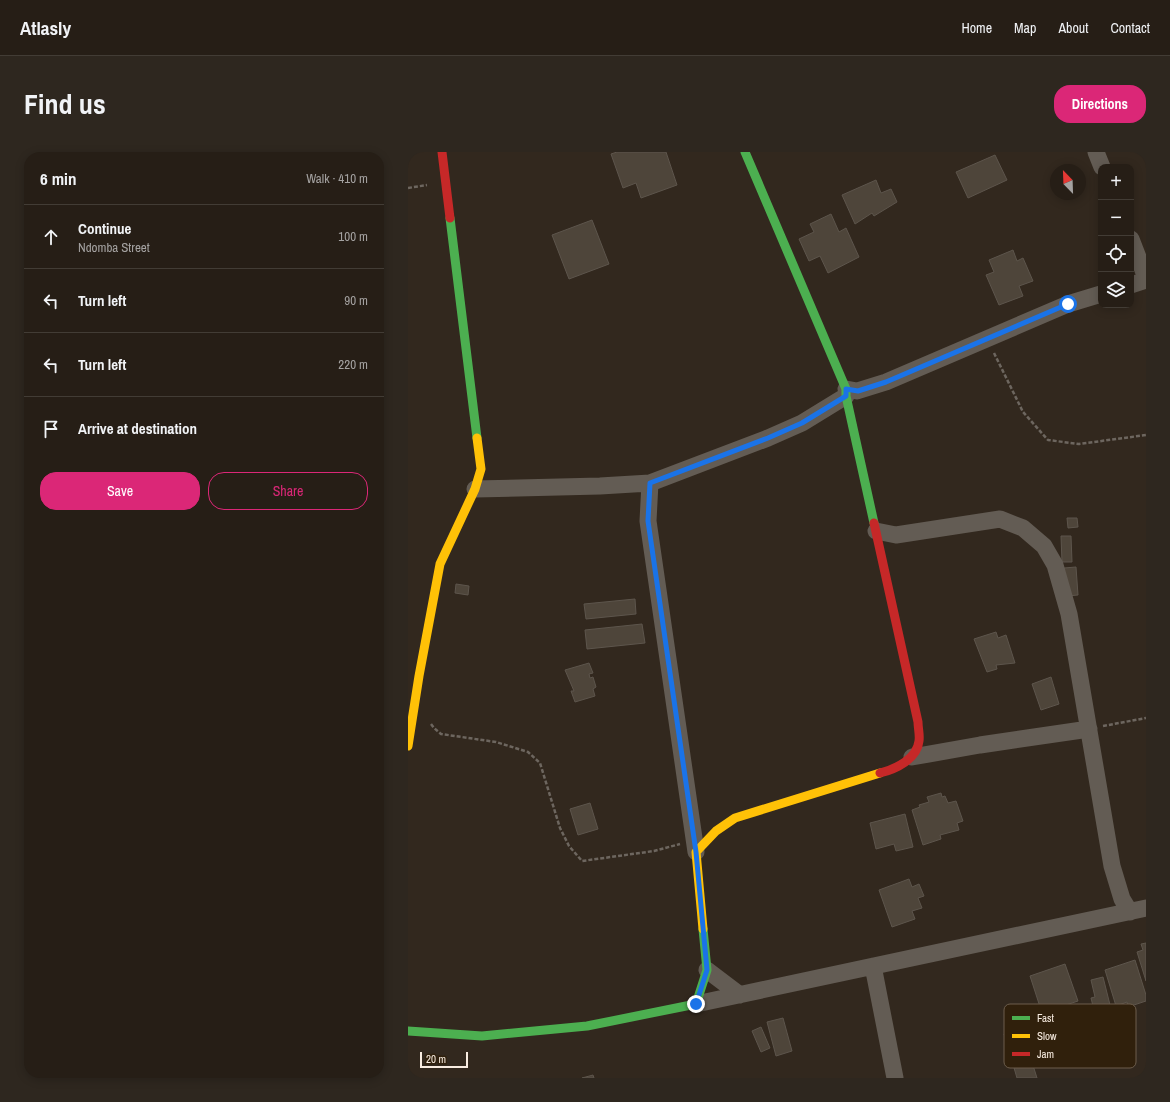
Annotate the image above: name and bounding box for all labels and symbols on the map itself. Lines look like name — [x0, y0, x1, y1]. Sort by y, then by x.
north arrow — [1050, 164, 1086, 200]
route start — [1059, 295, 1077, 313]
route end — [687, 995, 705, 1013]
legend — [1004, 1004, 1136, 1068]
text: Fast — [1037, 1011, 1055, 1025]
text: Slow — [1037, 1029, 1057, 1043]
text: Jam — [1037, 1047, 1054, 1061]
scale bar — [420, 1050, 468, 1069]

